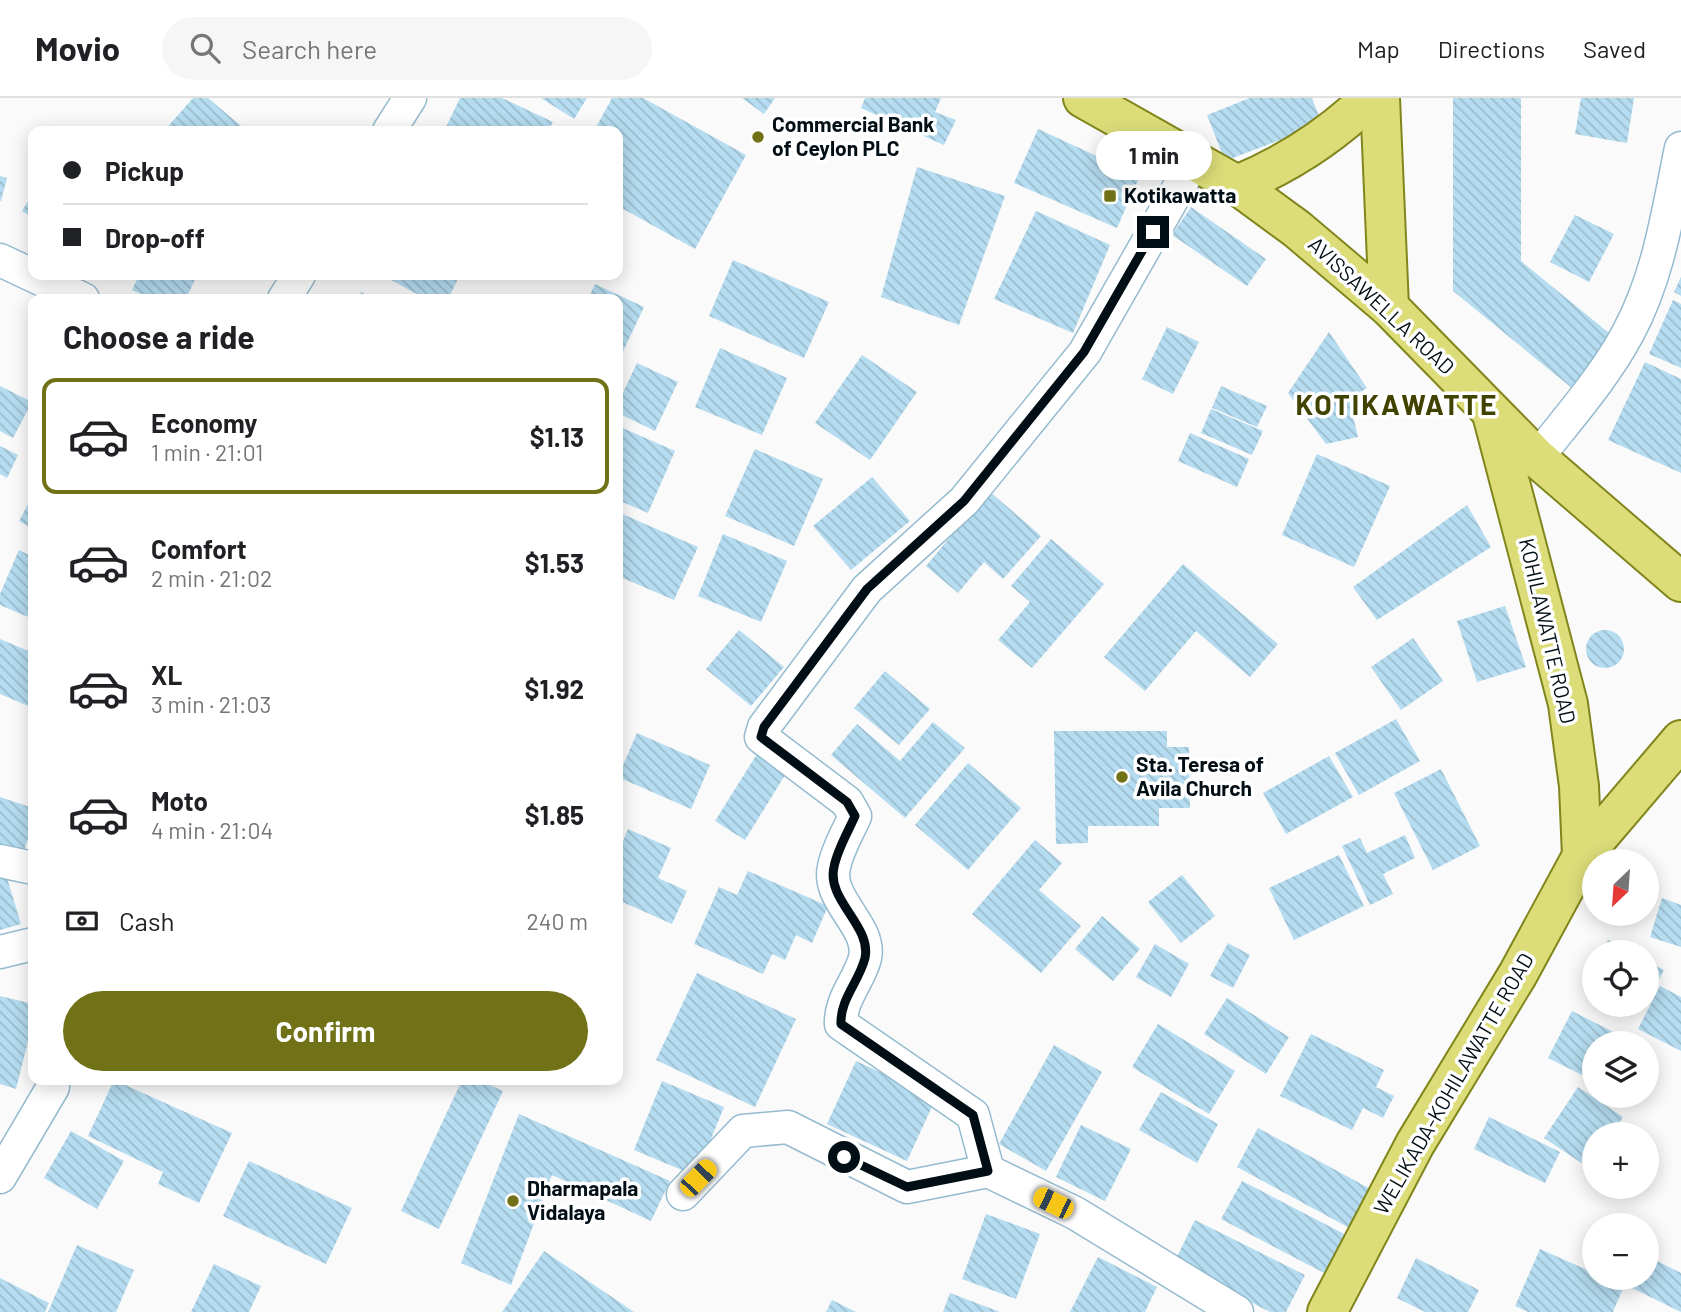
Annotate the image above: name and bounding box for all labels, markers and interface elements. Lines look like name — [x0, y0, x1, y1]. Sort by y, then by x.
search box — [162, 17, 652, 80]
text: Movio — [35, 28, 120, 68]
icon: search — [186, 29, 224, 67]
text: Search here — [242, 33, 377, 64]
text: Map — [1357, 34, 1400, 63]
text: Directions — [1438, 34, 1545, 63]
text: Saved — [1583, 34, 1646, 63]
place label: Commercial Bank of Ceylon PLC — [772, 111, 934, 160]
marker: Commercial Bank of Ceylon PLC — [750, 129, 766, 145]
callout: 1 min — [1095, 130, 1211, 180]
text: 1 min — [1129, 141, 1179, 169]
text: Pickup — [105, 155, 184, 186]
place label: Kotikawatta — [1124, 182, 1236, 207]
marker: Kotikawatta — [1102, 188, 1118, 204]
route end — [1137, 216, 1169, 248]
text: Drop-off — [105, 222, 205, 253]
street label: AVISSAWELLA ROAD — [1304, 231, 1460, 379]
text: Choose a ride — [63, 317, 255, 355]
district label: KOTIKAWATTE — [1296, 387, 1498, 421]
icon: car — [67, 405, 130, 468]
text: Economy — [151, 407, 257, 438]
text: $1.13 — [530, 421, 584, 452]
text: 1 min · 21:01 — [151, 438, 263, 466]
icon: car — [67, 531, 130, 594]
text: Comfort — [151, 533, 247, 564]
street label: KOHILAWATTE ROAD — [1515, 535, 1582, 726]
text: $1.53 — [525, 547, 584, 578]
text: 2 min · 21:02 — [151, 564, 272, 592]
icon: car — [67, 657, 130, 720]
text: XL — [151, 659, 182, 690]
text: $1.92 — [525, 673, 584, 704]
text: 3 min · 21:03 — [151, 690, 271, 718]
place label: Sta. Teresa of Avila Church — [1136, 751, 1264, 800]
marker: Sta. Teresa of Avila Church — [1114, 769, 1130, 785]
icon: car — [67, 783, 130, 846]
text: Moto — [151, 785, 208, 816]
text: $1.85 — [525, 799, 584, 830]
text: 4 min · 21:04 — [151, 816, 273, 844]
north arrow — [1582, 849, 1659, 926]
map controls — [1582, 849, 1659, 1290]
icon: cash — [63, 902, 101, 940]
text: Cash — [119, 905, 174, 936]
text: 240 m — [526, 907, 588, 935]
button: locate — [1582, 940, 1659, 1017]
street label: WELIKADA-KOHILAWATTE ROAD — [1368, 948, 1538, 1218]
button: Confirm — [63, 991, 588, 1071]
button: layers — [1582, 1031, 1659, 1108]
button: + — [1582, 1122, 1659, 1199]
route start — [828, 1141, 860, 1173]
car — [676, 1156, 721, 1200]
place label: Dharmapala Vidalaya — [527, 1175, 638, 1224]
car — [1030, 1184, 1077, 1222]
marker: Dharmapala Vidalaya — [505, 1193, 521, 1209]
button: − — [1582, 1213, 1659, 1290]

